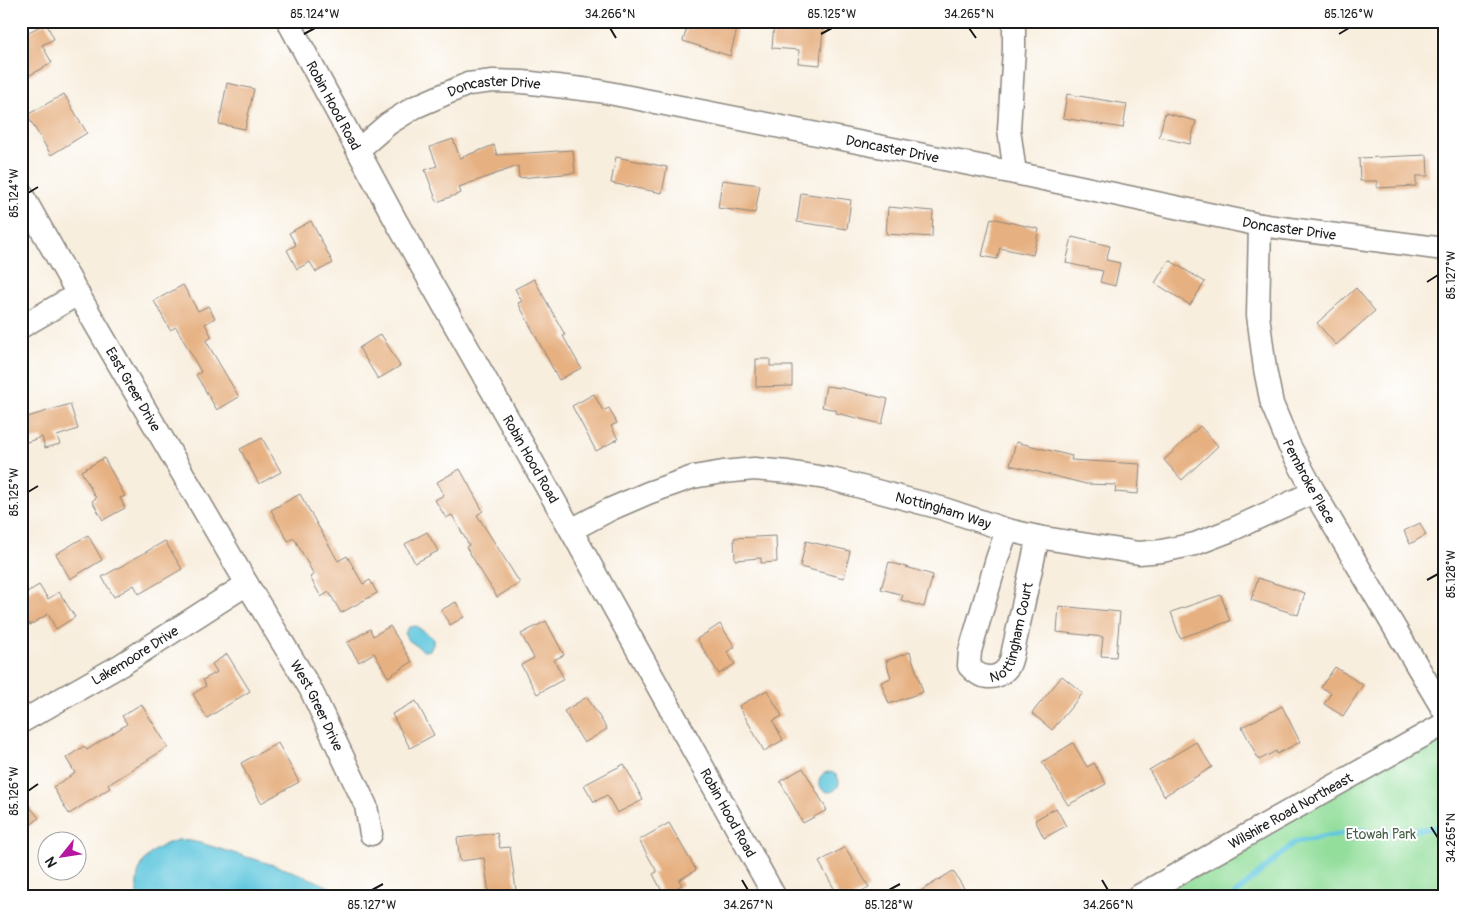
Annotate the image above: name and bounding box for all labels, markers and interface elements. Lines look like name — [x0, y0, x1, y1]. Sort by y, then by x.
text: 85.124°W — [290, 7, 340, 22]
text: 34.266°N — [585, 7, 635, 22]
text: 85.125°W — [808, 7, 856, 22]
text: 34.265°N — [944, 7, 994, 22]
text: 85.126°W — [1324, 7, 1374, 22]
street label: Robin Hood Road — [302, 58, 364, 153]
street label: Doncaster Drive — [445, 73, 542, 101]
street label: Doncaster Drive — [844, 132, 940, 167]
text: 85.124°W — [7, 168, 22, 218]
street label: Doncaster Drive — [1241, 213, 1337, 244]
text: 85.127°W — [1444, 251, 1459, 299]
street label: East Greer Drive — [102, 344, 164, 435]
street label: Robin Hood Road — [499, 412, 562, 507]
street label: Pembroke Place — [1279, 437, 1339, 527]
text: 85.125°W — [7, 468, 22, 516]
street label: Nottingham Way — [894, 488, 993, 533]
text: 85.128°W — [1444, 550, 1459, 598]
street label: Nottingham Court — [988, 581, 1037, 686]
street label: Lakemoore Drive — [89, 622, 182, 689]
street label: West Greer Drive — [286, 657, 347, 754]
text: 85.126°W — [7, 766, 22, 816]
street label: Robin Hood Road — [696, 766, 759, 860]
street label: Wilshire Road Northeast — [1226, 769, 1356, 853]
text: 34.265°N — [1444, 813, 1459, 863]
park label: Etowah Park — [1346, 826, 1416, 843]
north arrow — [38, 830, 88, 880]
text: N — [41, 854, 61, 871]
text: 85.127°W — [348, 898, 396, 913]
text: 34.267°N — [723, 898, 773, 913]
text: 85.128°W — [865, 898, 913, 913]
text: 34.266°N — [1083, 898, 1133, 913]

